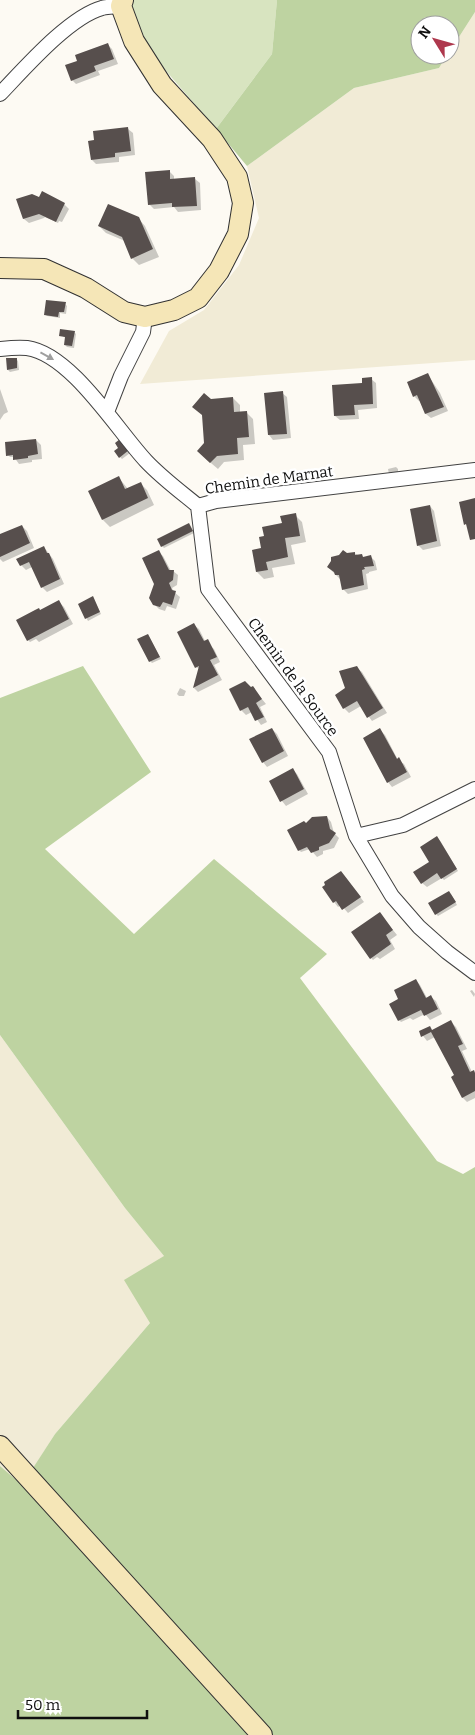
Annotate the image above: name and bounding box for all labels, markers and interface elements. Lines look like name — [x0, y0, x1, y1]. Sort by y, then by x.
north arrow — [410, 15, 460, 65]
text: N — [415, 23, 435, 42]
one-way arrow — [39, 352, 54, 360]
street label: Chemin de Marnat — [204, 462, 335, 498]
street label: Chemin de la Source — [244, 614, 342, 740]
scale bar — [18, 1688, 146, 1720]
text: 50 m — [25, 1696, 61, 1714]

